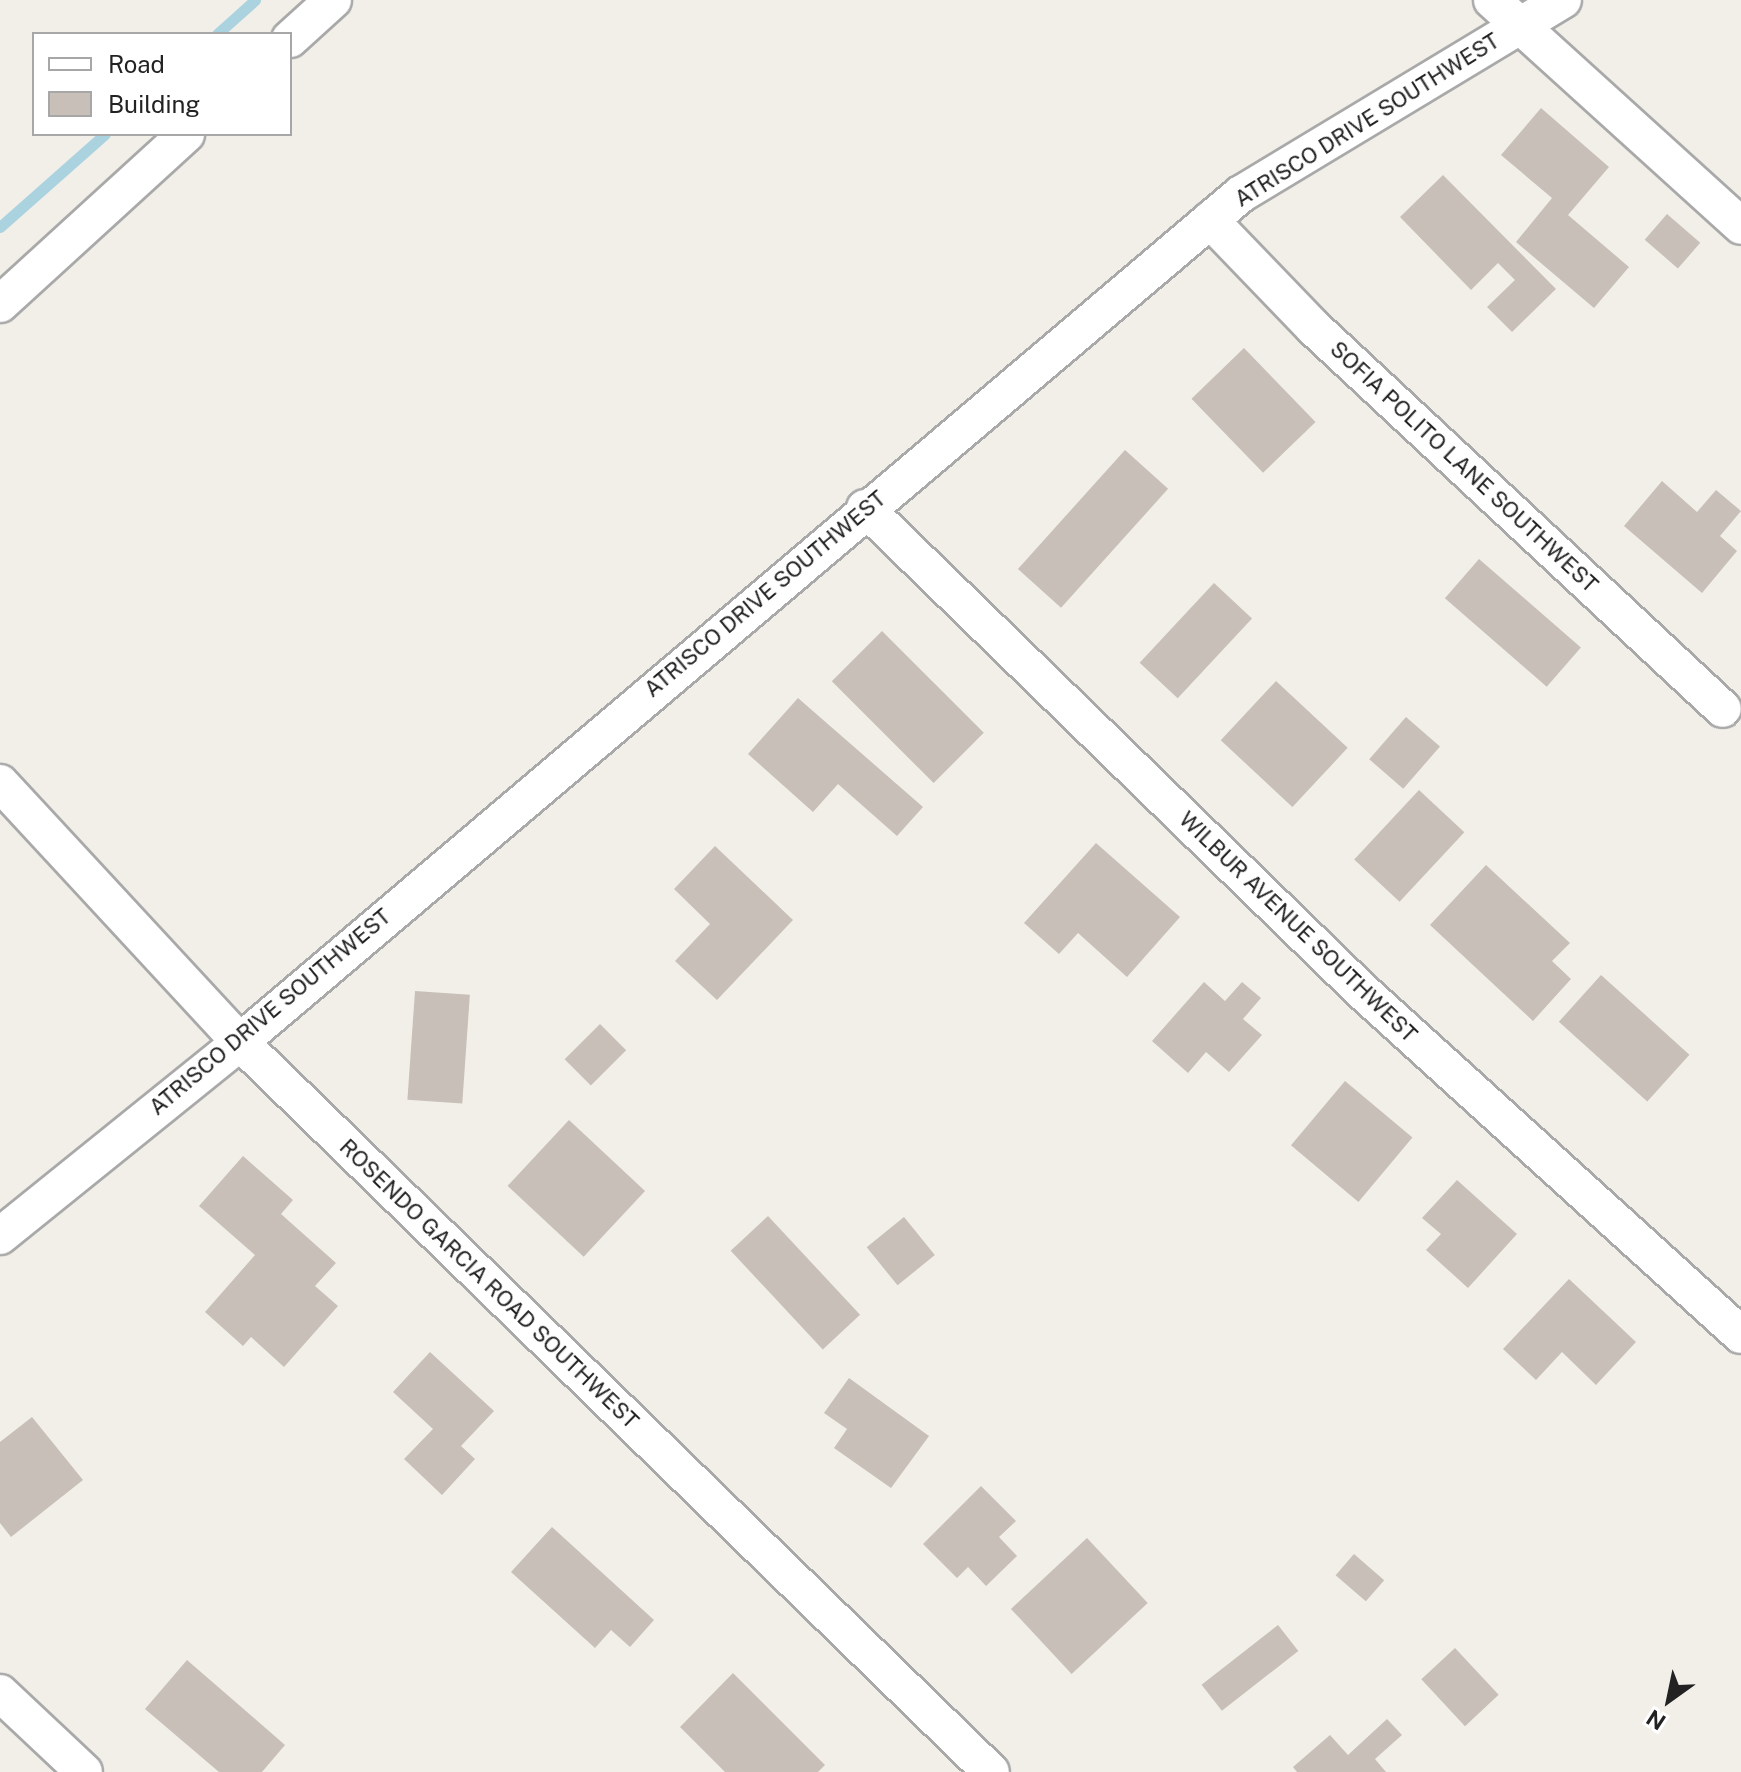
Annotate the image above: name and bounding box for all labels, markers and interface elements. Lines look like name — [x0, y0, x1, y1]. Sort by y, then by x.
street label: ATRISCO DRIVE SOUTHWEST — [1230, 28, 1504, 212]
legend — [32, 32, 292, 136]
text: Road — [108, 50, 165, 78]
text: Building — [108, 90, 200, 118]
street label: SOFIA POLITO LANE SOUTHWEST — [1325, 336, 1603, 598]
street label: ATRISCO DRIVE SOUTHWEST — [639, 485, 891, 703]
street label: WILBUR AVENUE SOUTHWEST — [1174, 806, 1422, 1048]
street label: ATRISCO DRIVE SOUTHWEST — [144, 903, 396, 1121]
street label: ROSENDO GARCIA ROAD SOUTHWEST — [334, 1134, 644, 1434]
north arrow — [1629, 1660, 1709, 1740]
text: N — [1642, 1705, 1670, 1736]

